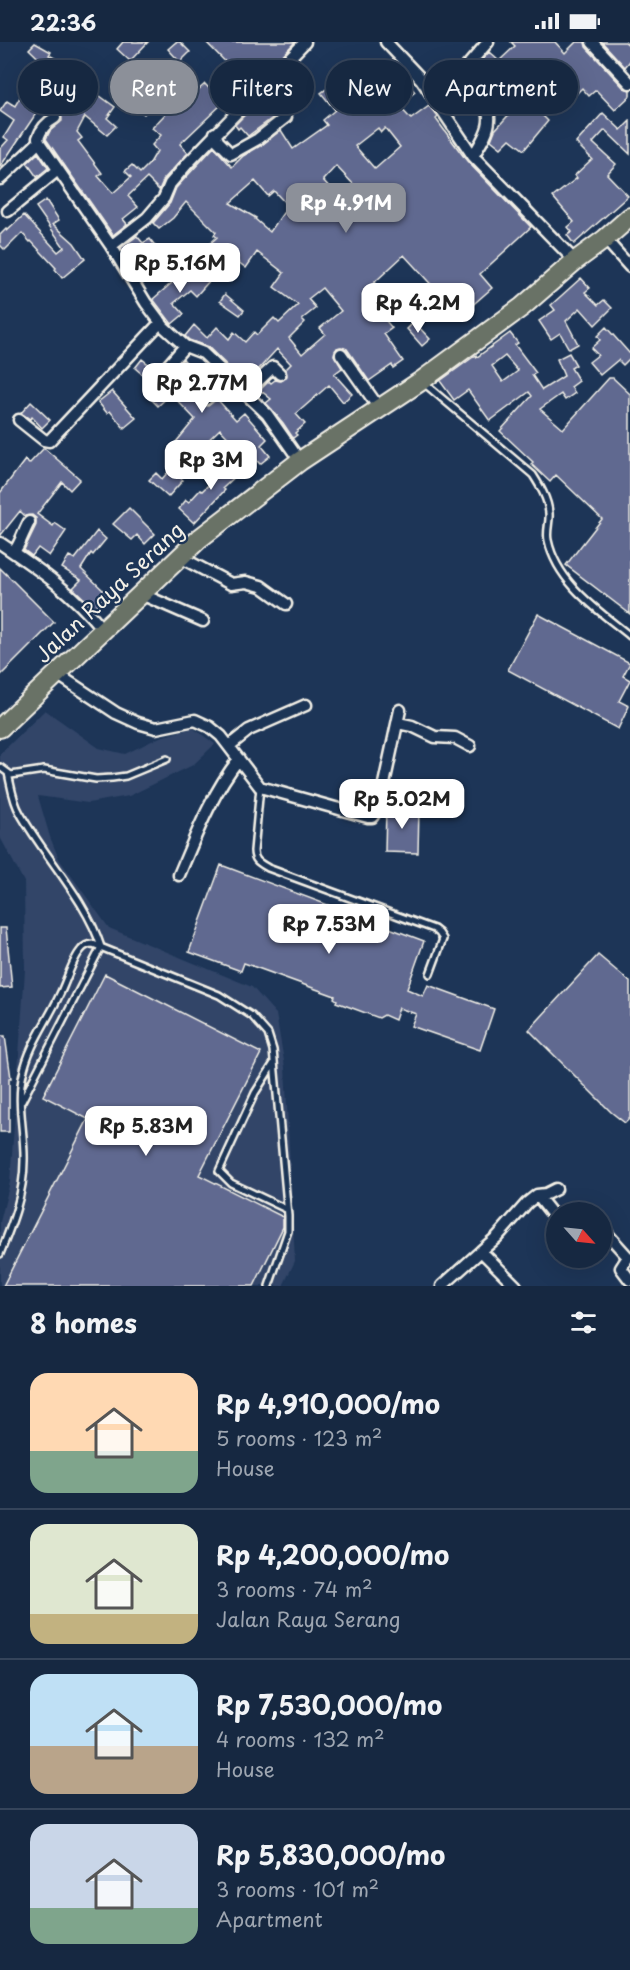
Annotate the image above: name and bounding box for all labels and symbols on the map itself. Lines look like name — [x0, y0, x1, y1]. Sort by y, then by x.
pin: Rp 4.91M — [284, 183, 408, 234]
pin: Rp 5.16M — [118, 243, 242, 294]
pin: Rp 4.2M — [363, 283, 473, 334]
pin: Rp 2.77M — [140, 363, 264, 414]
pin: Rp 3M — [169, 440, 253, 491]
street label: Jalan Raya Serang — [27, 514, 190, 669]
pin: Rp 5.02M — [340, 779, 464, 830]
pin: Rp 7.53M — [267, 904, 391, 955]
pin: Rp 5.83M — [84, 1106, 208, 1157]
north arrow — [546, 1202, 612, 1268]

